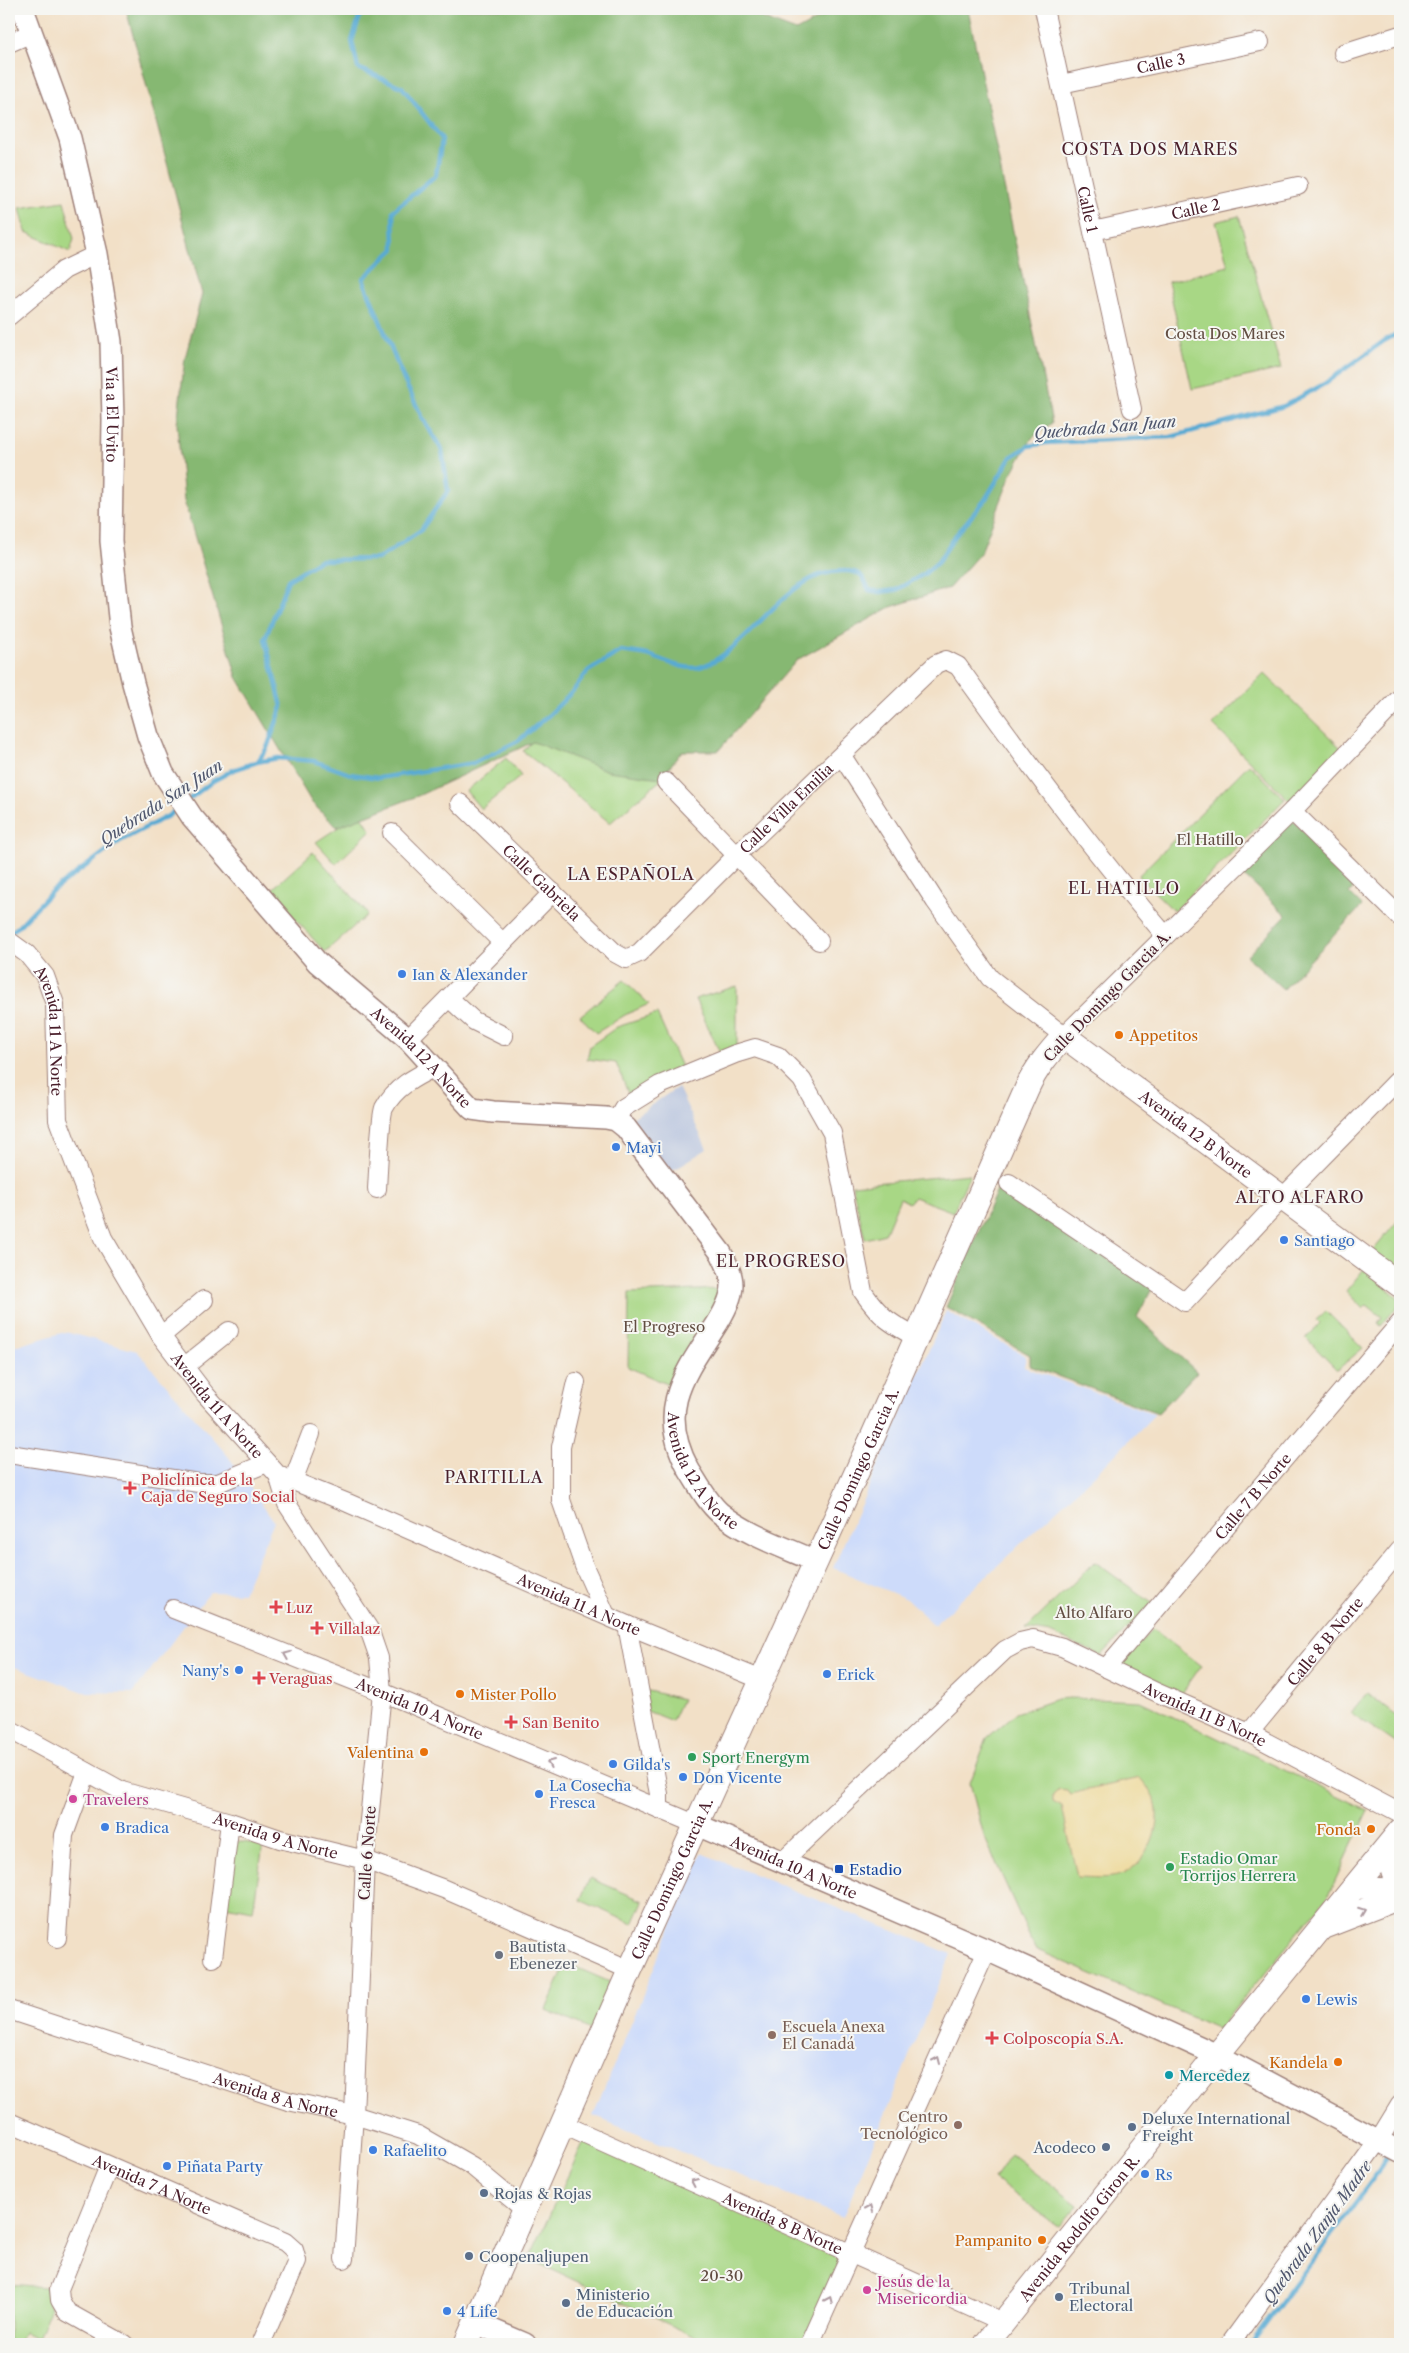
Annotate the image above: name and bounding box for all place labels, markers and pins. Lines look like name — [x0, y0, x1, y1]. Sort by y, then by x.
place label: Ian & Alexander — [412, 965, 528, 984]
marker: Ian & Alexander — [396, 968, 408, 980]
place label: Appetitos — [1128, 1026, 1198, 1045]
marker: Appetitos — [1113, 1029, 1125, 1041]
place label: Mayi — [626, 1138, 662, 1157]
marker: Mayi — [610, 1141, 622, 1153]
place label: Santiago — [1294, 1231, 1355, 1250]
marker: Santiago — [1278, 1234, 1290, 1246]
place label: Policlínica de la Caja de Seguro Social — [141, 1470, 295, 1506]
marker: Policlínica de la Caja de Seguro Social — [123, 1481, 137, 1495]
place label: Luz — [286, 1598, 313, 1617]
marker: Luz — [270, 1601, 282, 1613]
place label: Villalaz — [327, 1619, 381, 1638]
marker: Villalaz — [310, 1621, 324, 1635]
place label: Nany's — [182, 1661, 229, 1680]
marker: Nany's — [233, 1664, 245, 1676]
place label: Erick — [837, 1665, 876, 1684]
marker: Erick — [821, 1668, 833, 1680]
place label: Veraguas — [268, 1669, 333, 1688]
marker: Veraguas — [253, 1672, 265, 1684]
place label: Mister Pollo — [470, 1685, 557, 1704]
marker: Mister Pollo — [454, 1688, 466, 1700]
place label: San Benito — [522, 1713, 600, 1732]
marker: San Benito — [504, 1715, 518, 1729]
place label: Valentina — [346, 1743, 414, 1762]
marker: Valentina — [418, 1746, 430, 1758]
place label: Sport Energym — [702, 1748, 810, 1767]
marker: Sport Energym — [686, 1751, 698, 1763]
place label: Gilda's — [623, 1755, 671, 1774]
marker: Gilda's — [607, 1758, 619, 1770]
place label: Don Vicente — [693, 1768, 782, 1787]
marker: Don Vicente — [677, 1771, 689, 1783]
place label: La Cosecha Fresca — [549, 1776, 632, 1812]
marker: La Cosecha Fresca — [533, 1788, 545, 1800]
place label: Travelers — [83, 1790, 149, 1809]
marker: Travelers — [67, 1793, 79, 1805]
place label: Bradica — [115, 1818, 169, 1837]
place label: Fonda — [1316, 1820, 1361, 1839]
marker: Bradica — [99, 1821, 111, 1833]
marker: Fonda — [1365, 1823, 1377, 1835]
place label: Estadio Omar Torrijos Herrera — [1180, 1849, 1296, 1885]
place label: Estadio — [849, 1860, 902, 1879]
marker: Estadio Omar Torrijos Herrera — [1164, 1861, 1176, 1873]
marker: Estadio — [833, 1863, 845, 1875]
place label: Bautista Ebenezer — [509, 1937, 578, 1973]
marker: Bautista Ebenezer — [493, 1949, 505, 1961]
place label: Lewis — [1316, 1990, 1358, 2009]
marker: Lewis — [1300, 1993, 1312, 2005]
place label: Escuela Anexa El Canadá — [782, 2017, 885, 2053]
marker: Escuela Anexa El Canadá — [766, 2029, 778, 2041]
place label: Colposcopía S.A. — [1003, 2029, 1124, 2048]
marker: Colposcopía S.A. — [985, 2031, 999, 2045]
place label: Kandela — [1269, 2053, 1328, 2072]
marker: Kandela — [1332, 2056, 1344, 2068]
place label: Mercedez — [1179, 2066, 1250, 2085]
marker: Mercedez — [1163, 2069, 1175, 2081]
place label: Centro Tecnológico — [860, 2107, 948, 2143]
place label: Deluxe International Freight — [1142, 2109, 1291, 2145]
marker: Centro Tecnológico — [952, 2119, 964, 2131]
marker: Deluxe International Freight — [1126, 2121, 1138, 2133]
place label: Acodeco — [1032, 2138, 1096, 2157]
place label: Rafaelito — [383, 2141, 447, 2160]
marker: Acodeco — [1100, 2141, 1112, 2153]
marker: Rafaelito — [367, 2144, 379, 2156]
place label: Piñata Party — [177, 2157, 264, 2176]
marker: Piñata Party — [161, 2160, 173, 2172]
place label: Rs — [1155, 2165, 1173, 2184]
marker: Rs — [1139, 2168, 1151, 2180]
place label: Rojas & Rojas — [494, 2184, 592, 2203]
marker: Rojas & Rojas — [478, 2187, 490, 2199]
place label: Pampanito — [955, 2231, 1032, 2250]
marker: Pampanito — [1036, 2234, 1048, 2246]
place label: Coopenaljupen — [479, 2247, 590, 2266]
marker: Coopenaljupen — [463, 2250, 475, 2262]
place label: Jesús de la Misericordia — [875, 2272, 967, 2308]
place label: Tribunal Electoral — [1069, 2279, 1134, 2315]
marker: Jesús de la Misericordia — [861, 2284, 873, 2296]
place label: Ministerio de Educación — [576, 2285, 674, 2321]
marker: Tribunal Electoral — [1053, 2291, 1065, 2303]
marker: Ministerio de Educación — [560, 2297, 572, 2309]
place label: 4 Life — [457, 2302, 498, 2321]
marker: 4 Life — [441, 2305, 453, 2317]

